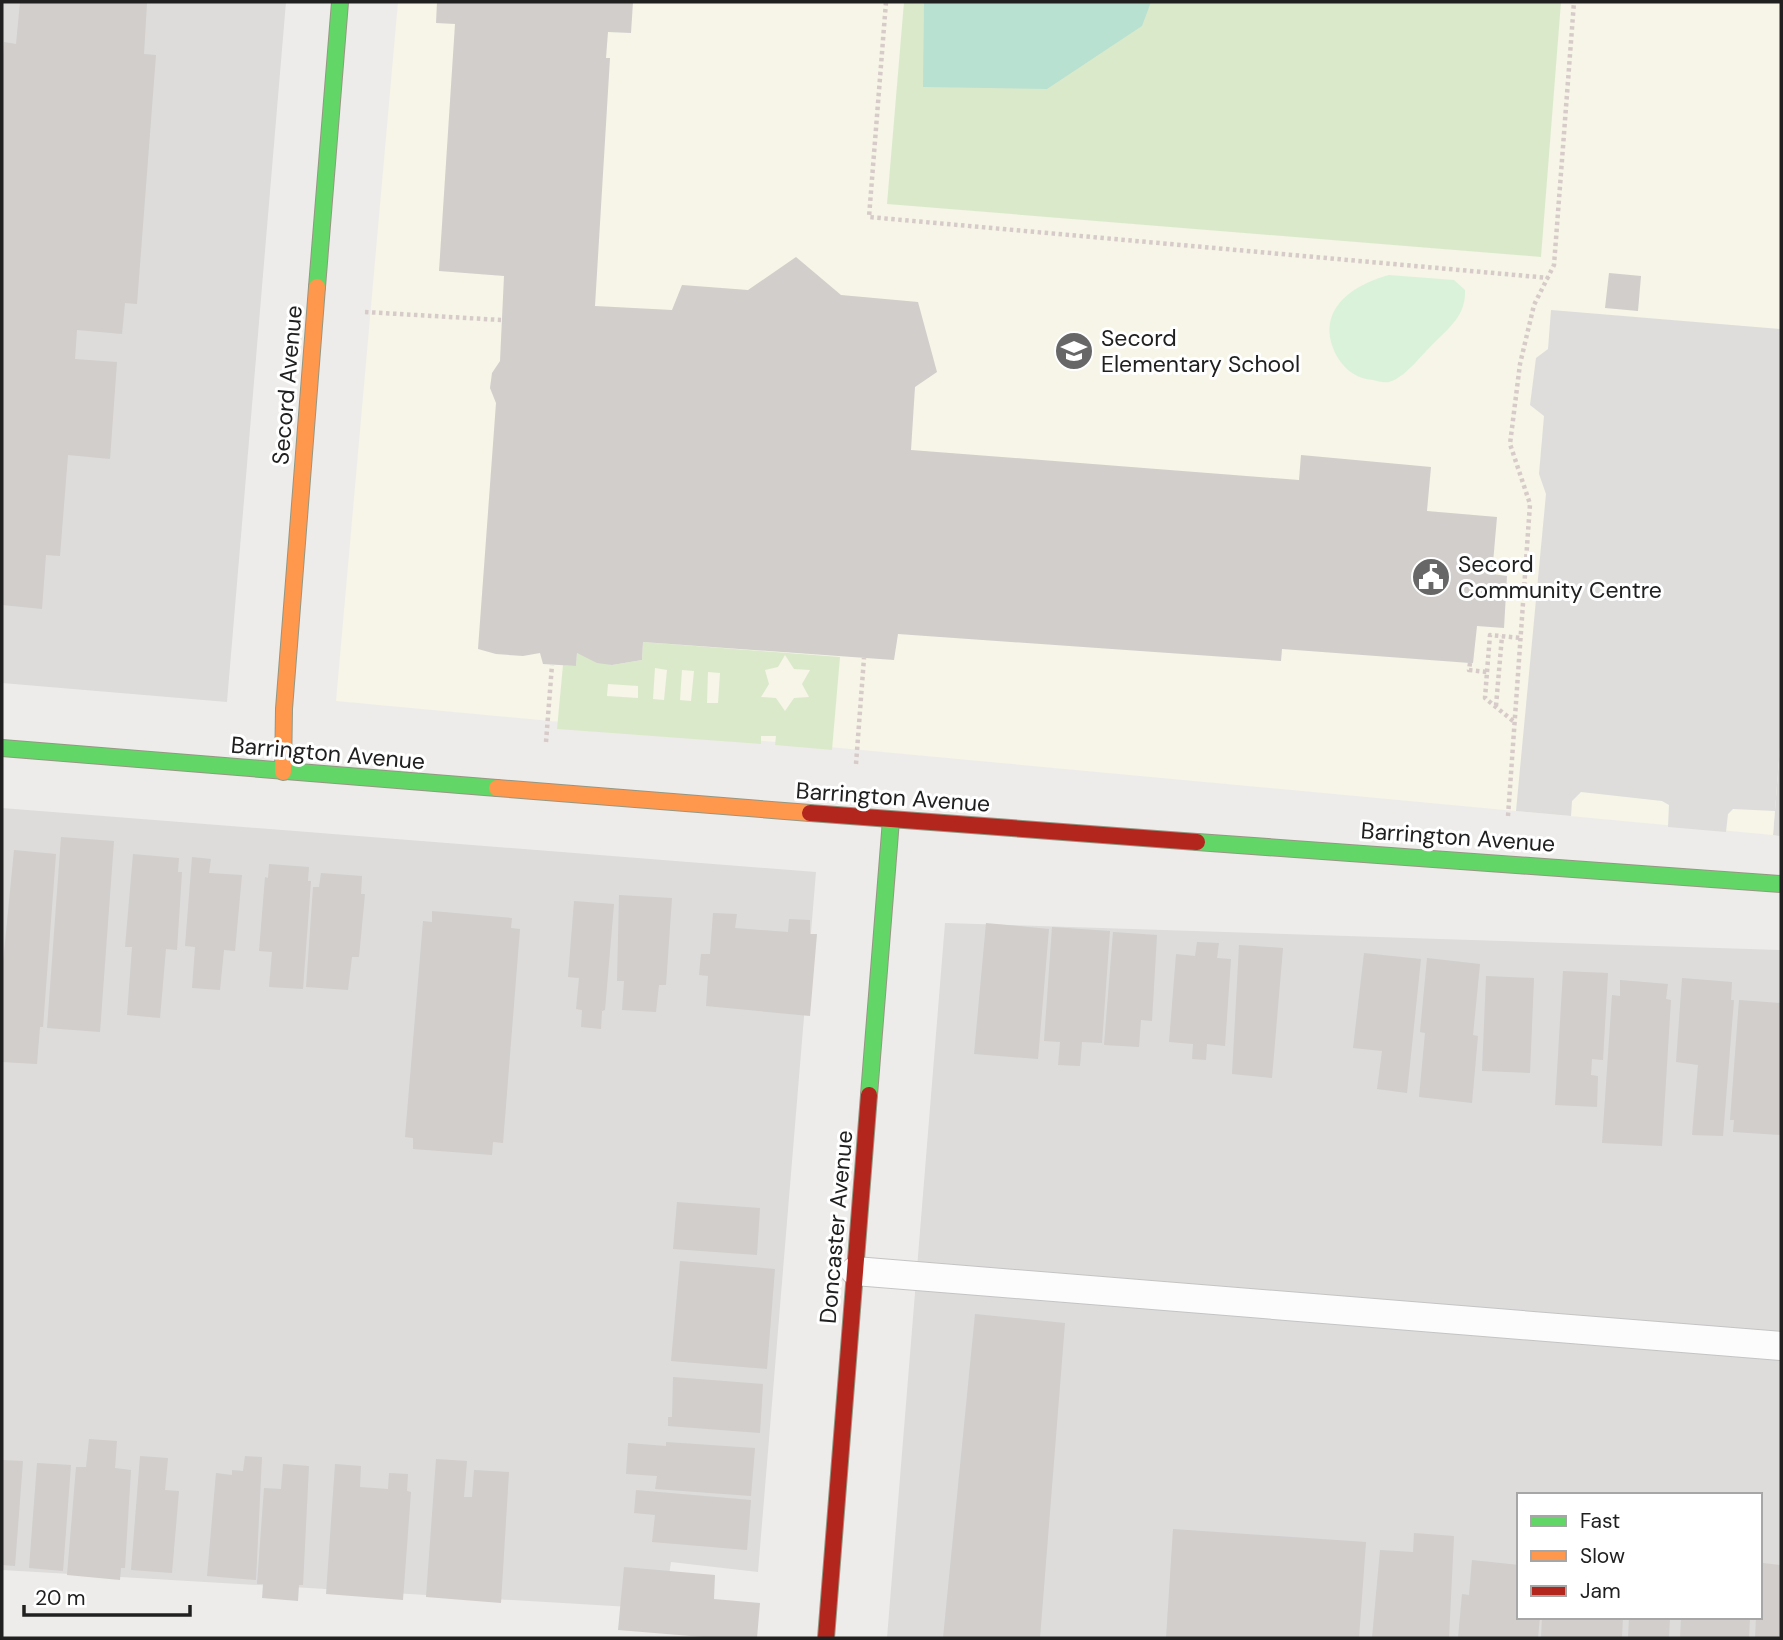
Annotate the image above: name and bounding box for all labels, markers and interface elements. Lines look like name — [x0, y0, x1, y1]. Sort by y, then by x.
street label: Secord Avenue — [265, 304, 309, 466]
place label: Secord Elementary School — [1101, 323, 1300, 379]
school or university icon: Secord Elementary School — [1053, 330, 1095, 372]
place label: Secord Community Centre — [1458, 549, 1662, 605]
public building icon: Secord Community Centre — [1410, 556, 1452, 598]
street label: Barrington Avenue — [230, 730, 426, 776]
street label: Barrington Avenue — [795, 775, 991, 819]
street label: Barrington Avenue — [1360, 815, 1556, 859]
street label: Doncaster Avenue — [813, 1129, 859, 1325]
legend — [1517, 1493, 1762, 1619]
text: Fast — [1580, 1507, 1620, 1535]
text: Slow — [1580, 1542, 1625, 1570]
scale bar — [24, 1574, 191, 1618]
text: Jam — [1580, 1577, 1621, 1605]
text: 20 m — [35, 1584, 86, 1612]

